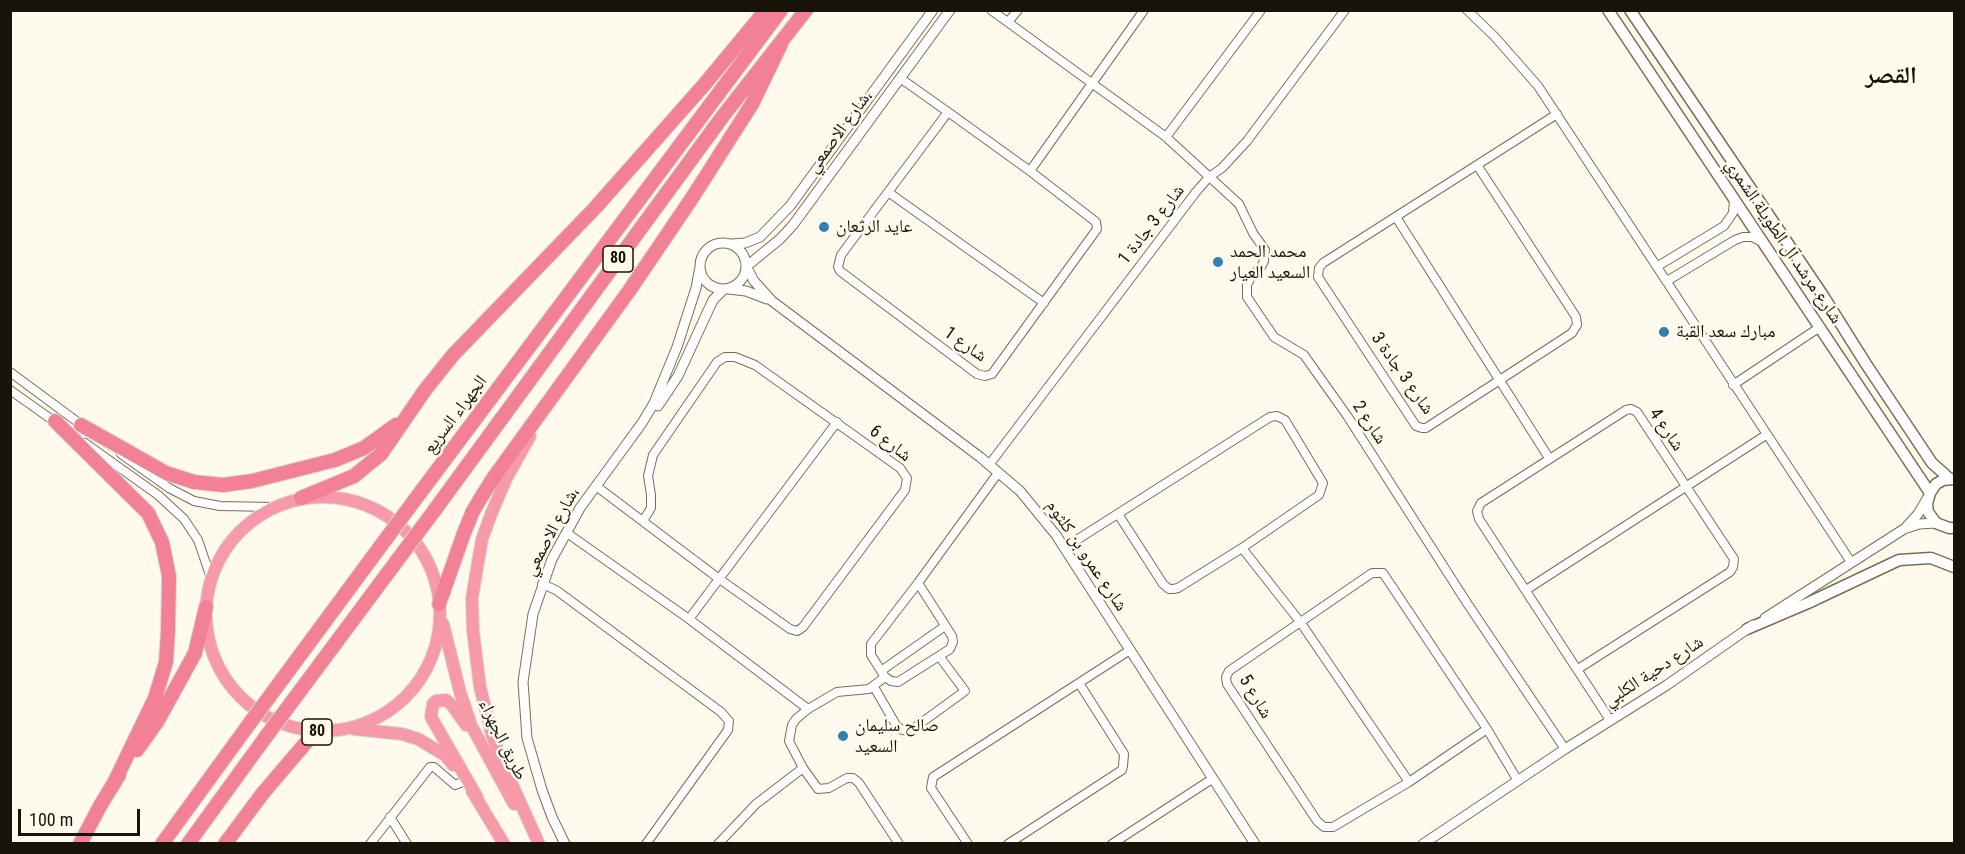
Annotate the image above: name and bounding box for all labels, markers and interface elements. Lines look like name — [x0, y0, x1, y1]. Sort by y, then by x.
district label: القصر — [1865, 63, 1917, 91]
street label: شارع الاصمعي، — [803, 86, 877, 178]
street label: شارع مرشد آل الطويلة الشمري — [1720, 156, 1846, 328]
street label: شارع 3 جادة 1 — [1114, 181, 1190, 269]
place label: عايد الرثعان — [836, 216, 913, 238]
marker: عايد الرثعان — [817, 220, 831, 234]
place label: محمد الحمد السعيد العيار — [1230, 241, 1310, 284]
road number: 80 — [603, 246, 633, 272]
marker: محمد الحمد السعيد العيار — [1211, 255, 1225, 269]
place label: مبارك سعد القبة — [1676, 321, 1776, 343]
street label: شارع 1 — [939, 323, 991, 367]
marker: مبارك سعد القبة — [1657, 325, 1671, 339]
street label: شارع 3 جادة 3 — [1366, 329, 1438, 419]
street label: الجهراء السريع — [420, 372, 492, 458]
street label: شارع 2 — [1347, 397, 1391, 449]
street label: شارع 4 — [1644, 404, 1688, 456]
street label: شارع 6 — [865, 421, 915, 467]
street label: شارع الاصمعي، — [520, 484, 584, 580]
street label: شارع عمرو بن كلثوم — [1041, 496, 1131, 616]
street label: شارع دحية الكلبي — [1600, 632, 1708, 712]
street label: شارع 5 — [1234, 671, 1276, 723]
street label: طريق الجهراء — [473, 696, 531, 784]
place label: صالح سليمان السعيد — [855, 715, 939, 758]
road number: 80 — [302, 719, 332, 745]
marker: صالح سليمان السعيد — [836, 729, 850, 743]
scale bar — [21, 797, 142, 835]
text: 100 m — [29, 809, 73, 830]

